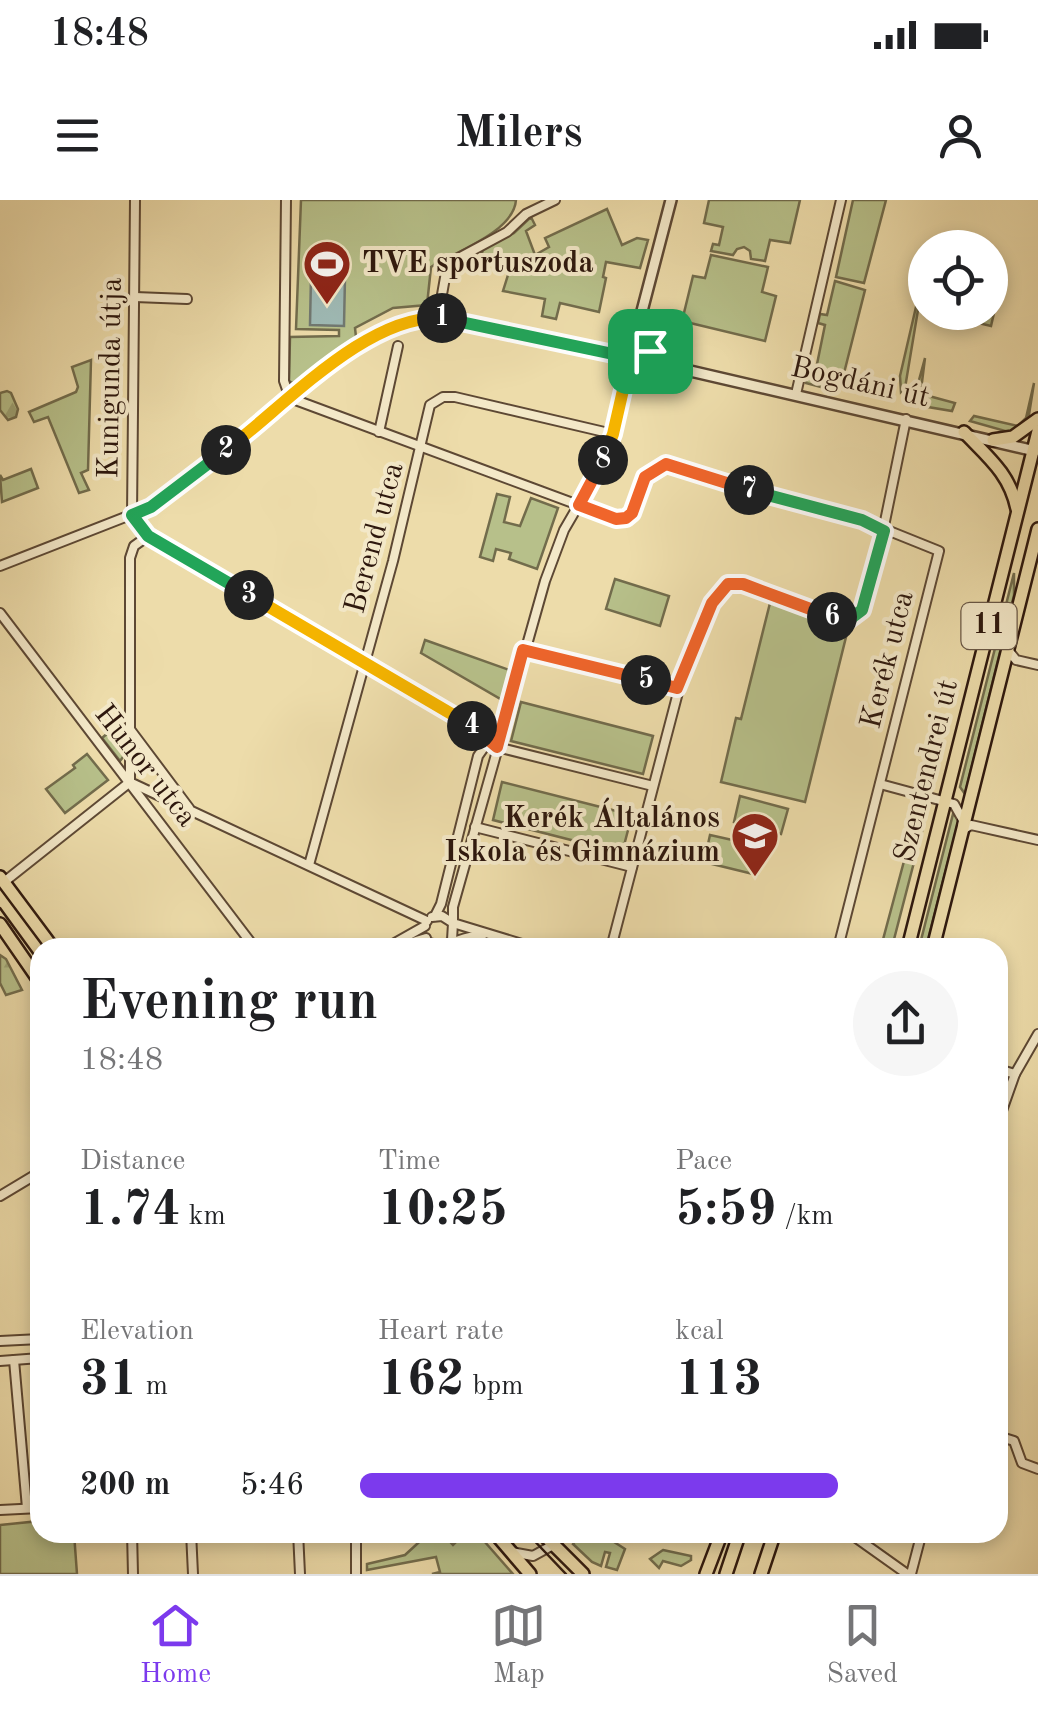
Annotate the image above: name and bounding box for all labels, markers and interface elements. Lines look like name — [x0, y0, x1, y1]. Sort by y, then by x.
text: 18:48 — [50, 16, 149, 54]
icon: menu — [50, 108, 105, 163]
icon: person — [933, 108, 988, 163]
text: Milers — [455, 112, 583, 157]
map controls — [908, 230, 1008, 330]
button: locate — [908, 230, 1008, 330]
sports icon: TVE sportuszoda — [301, 238, 353, 306]
place label: TVE sportuszoda — [362, 249, 594, 279]
street label: Kunigunda útja — [94, 277, 128, 479]
pin: 1 — [417, 293, 467, 343]
text: 1 — [434, 304, 450, 332]
pin — [608, 309, 693, 394]
icon: arrive — [623, 324, 678, 379]
street label: Bogdáni út — [788, 352, 932, 414]
pin: 2 — [201, 425, 251, 475]
pin: 8 — [578, 435, 628, 485]
text: 2 — [218, 436, 234, 464]
text: 8 — [595, 446, 611, 474]
street label: Berend utca — [340, 459, 410, 617]
pin: 7 — [724, 465, 774, 515]
text: 7 — [741, 476, 757, 504]
pin: 3 — [224, 570, 274, 620]
text: 3 — [241, 581, 257, 609]
street label: Kerék utca — [856, 588, 920, 732]
pin: 6 — [807, 592, 857, 642]
text: 6 — [824, 603, 840, 631]
road number: 11 — [962, 603, 1016, 649]
pin: 5 — [621, 655, 671, 705]
text: 5 — [638, 666, 654, 694]
street label: Szentendrei út — [890, 677, 964, 865]
street label: Hunor utca — [88, 699, 202, 833]
pin: 4 — [447, 701, 497, 751]
text: 4 — [464, 712, 480, 740]
place label: Kerék Általános Iskola és Gimnázium — [444, 797, 720, 868]
school or university icon: Kerék Általános Iskola és Gimnázium — [729, 810, 781, 878]
button: share — [853, 971, 958, 1076]
text: Evening run — [80, 976, 378, 1031]
text: 18:48 — [80, 1045, 163, 1077]
text: Distance — [80, 1148, 185, 1176]
text: Time — [378, 1148, 440, 1176]
text: Pace — [675, 1148, 732, 1176]
text: 1.74 — [80, 1186, 181, 1236]
text: 10:25 — [378, 1186, 508, 1236]
text: 5:59 — [675, 1186, 776, 1236]
text: km — [181, 1203, 226, 1231]
text: /km — [776, 1203, 834, 1231]
text: Elevation — [80, 1318, 194, 1346]
text: Heart rate — [378, 1318, 504, 1346]
text: kcal — [675, 1318, 724, 1346]
text: 31 — [80, 1356, 138, 1406]
text: 162 — [378, 1356, 465, 1406]
text: 113 — [675, 1356, 762, 1406]
text: m — [138, 1373, 168, 1401]
text: bpm — [465, 1373, 524, 1401]
text: 200 m — [80, 1470, 170, 1502]
text: 5:46 — [240, 1470, 305, 1502]
tab: Home — [140, 1598, 211, 1693]
tab: Map — [491, 1598, 546, 1693]
tab: Saved — [827, 1598, 898, 1693]

